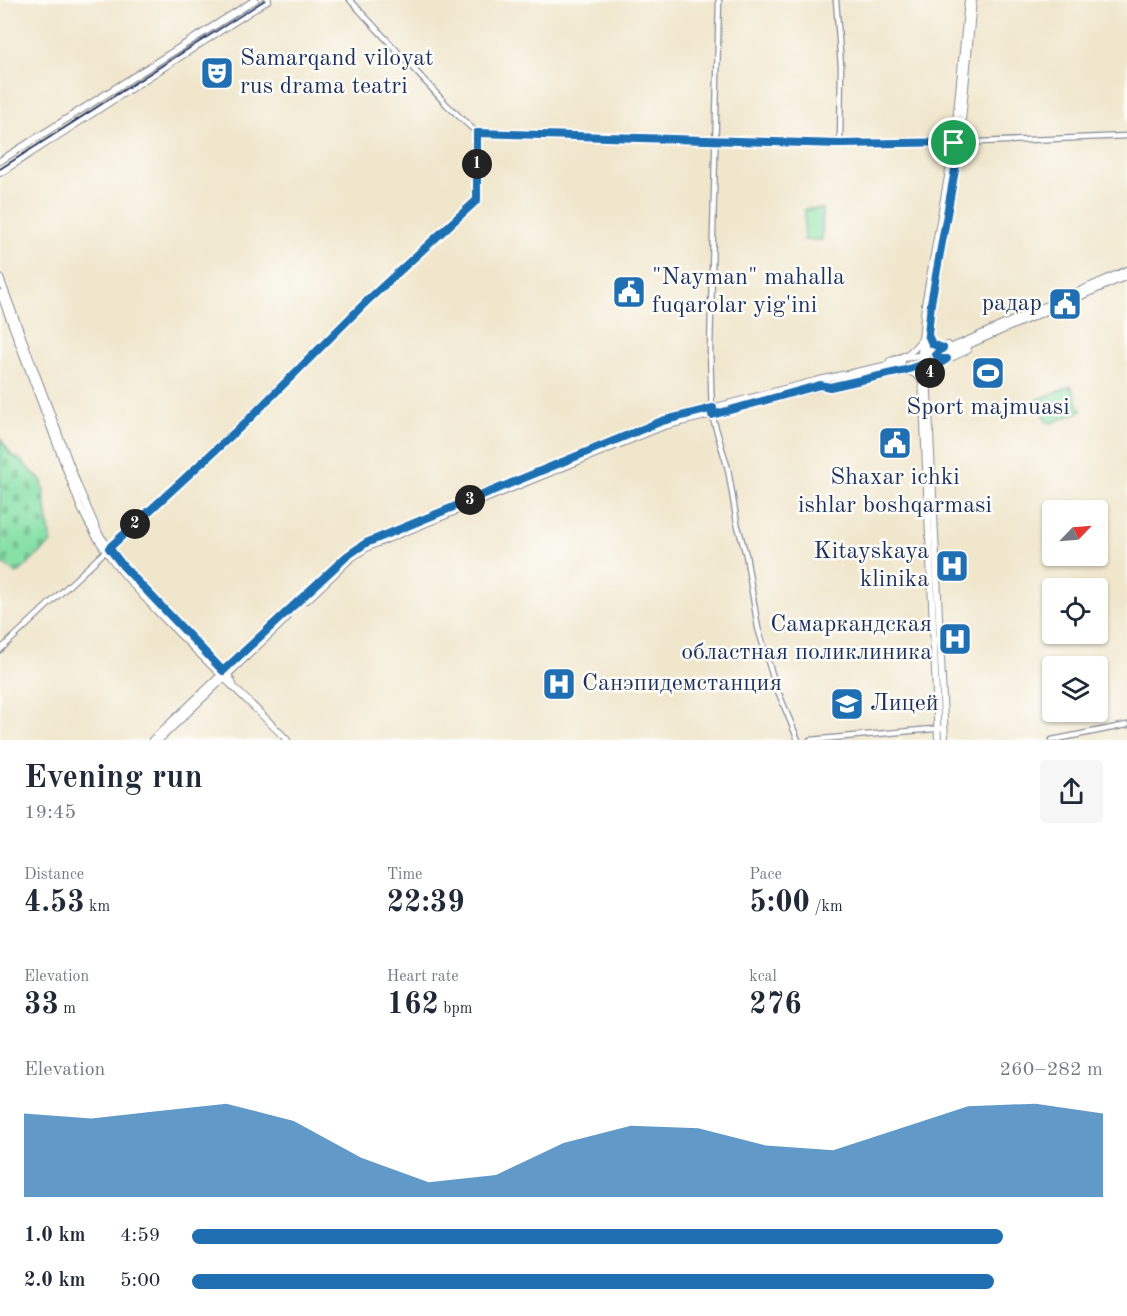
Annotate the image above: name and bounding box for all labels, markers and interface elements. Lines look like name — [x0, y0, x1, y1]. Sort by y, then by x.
place label: Samarqand viloyat rus drama teatri — [240, 47, 433, 99]
theatre icon: Samarqand viloyat rus drama teatri — [199, 55, 235, 91]
pin — [928, 117, 979, 168]
icon: arrive — [937, 126, 970, 159]
pin: 1 — [462, 149, 492, 179]
text: 1 — [472, 156, 482, 172]
place label: "Nayman" mahalla fuqarolar yig'ini — [652, 266, 845, 318]
public building icon: "Nayman" mahalla fuqarolar yig'ini — [611, 274, 647, 310]
public building icon: радар — [1047, 286, 1083, 322]
place label: радар — [982, 292, 1042, 316]
sports icon: Sport majmuasi — [970, 355, 1006, 391]
pin: 4 — [915, 358, 945, 388]
text: 4 — [925, 365, 935, 381]
place label: Sport majmuasi — [906, 396, 1070, 420]
public building icon: Shaxar ichki ishlar boshqarmasi — [877, 425, 913, 461]
place label: Shaxar ichki ishlar boshqarmasi — [798, 466, 992, 518]
pin: 3 — [455, 485, 485, 515]
text: 3 — [465, 492, 475, 508]
north arrow — [1042, 500, 1108, 566]
map controls — [1042, 500, 1108, 722]
pin: 2 — [120, 509, 150, 539]
text: 2 — [130, 516, 140, 532]
place label: Kitayskaya klinika — [814, 540, 929, 592]
hospital icon: Kitayskaya klinika — [934, 548, 970, 584]
button: locate — [1042, 578, 1108, 644]
place label: Самаркандская областная поликлиника — [681, 613, 932, 665]
hospital icon: Самаркандская областная поликлиника — [937, 621, 973, 657]
button: layers — [1042, 656, 1108, 722]
hospital icon: Санэпидемстанция — [541, 666, 577, 702]
place label: Санэпидемстанция — [582, 672, 782, 696]
school or university icon: Лицей — [829, 686, 865, 722]
place label: Лицей — [870, 692, 939, 716]
button: share — [1040, 760, 1103, 823]
text: Evening run — [24, 762, 203, 795]
text: 19:45 — [24, 803, 76, 823]
text: Distance — [24, 867, 84, 883]
text: Time — [387, 867, 422, 883]
text: Pace — [749, 867, 782, 883]
text: 4.53 — [24, 888, 85, 918]
text: 22:39 — [387, 888, 465, 918]
text: 5:00 — [749, 888, 810, 918]
text: km — [85, 899, 110, 915]
text: /km — [810, 899, 843, 915]
text: Elevation — [24, 969, 89, 985]
text: Heart rate — [387, 969, 459, 985]
text: kcal — [749, 969, 777, 985]
text: 33 — [24, 990, 59, 1020]
text: 162 — [387, 990, 439, 1020]
text: 276 — [749, 990, 802, 1020]
text: m — [59, 1001, 76, 1017]
text: bpm — [439, 1001, 473, 1017]
text: Elevation — [24, 1060, 105, 1080]
text: 260–282 m — [1000, 1060, 1103, 1080]
text: 1.0 km — [24, 1226, 86, 1246]
text: 4:59 — [120, 1226, 160, 1246]
text: 2.0 km — [24, 1271, 86, 1291]
text: 5:00 — [120, 1271, 160, 1291]

